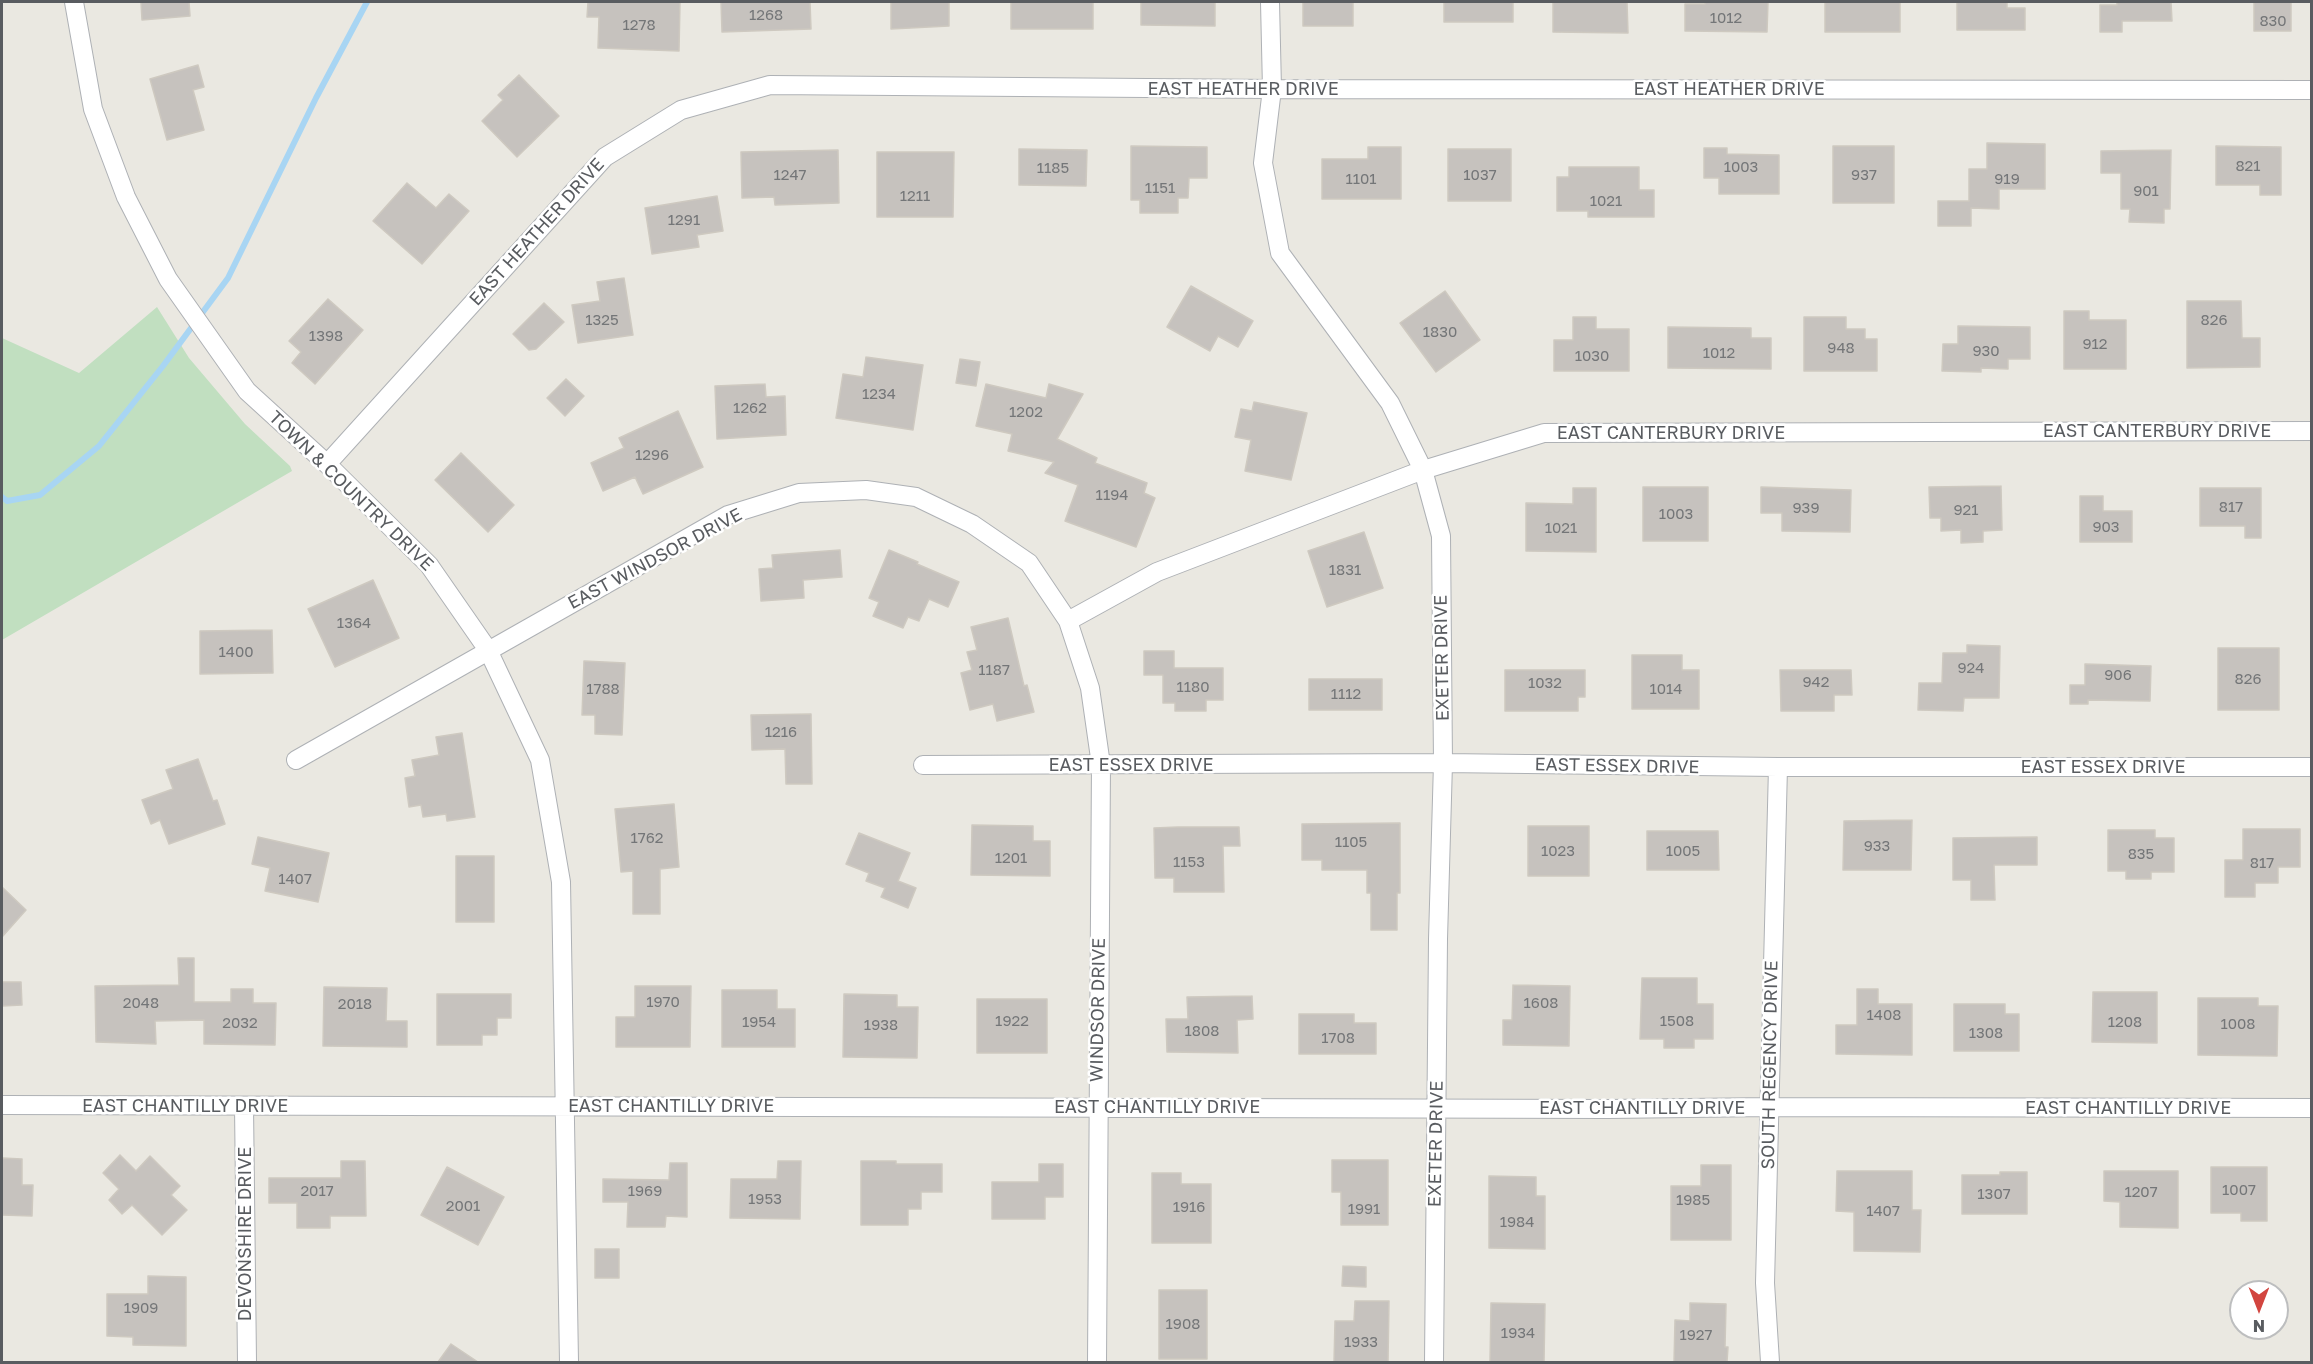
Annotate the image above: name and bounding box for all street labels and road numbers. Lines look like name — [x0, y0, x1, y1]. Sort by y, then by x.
street label: EAST HEATHER DRIVE — [1147, 78, 1339, 100]
street label: EAST HEATHER DRIVE — [1633, 78, 1825, 100]
street label: EAST HEATHER DRIVE — [465, 154, 609, 310]
street label: TOWN & COUNTRY DRIVE — [264, 407, 438, 575]
street label: EAST CANTERBURY DRIVE — [2043, 420, 2271, 442]
street label: EAST CANTERBURY DRIVE — [1557, 422, 1785, 444]
street label: EAST WINDSOR DRIVE — [564, 504, 746, 614]
street label: EXETER DRIVE — [1430, 595, 1454, 721]
street label: EAST ESSEX DRIVE — [1049, 754, 1213, 776]
street label: EAST ESSEX DRIVE — [1534, 754, 1700, 778]
street label: EAST ESSEX DRIVE — [2021, 756, 2185, 778]
street label: WINDSOR DRIVE — [1086, 938, 1110, 1082]
street label: SOUTH REGENCY DRIVE — [1757, 960, 1783, 1170]
street label: EXETER DRIVE — [1424, 1081, 1448, 1207]
street label: EAST CHANTILLY DRIVE — [82, 1095, 288, 1117]
street label: EAST CHANTILLY DRIVE — [568, 1095, 774, 1117]
street label: EAST CHANTILLY DRIVE — [1054, 1096, 1260, 1118]
street label: EAST CHANTILLY DRIVE — [1539, 1097, 1745, 1119]
street label: EAST CHANTILLY DRIVE — [2025, 1097, 2231, 1119]
street label: DEVONSHIRE DRIVE — [234, 1147, 256, 1321]

